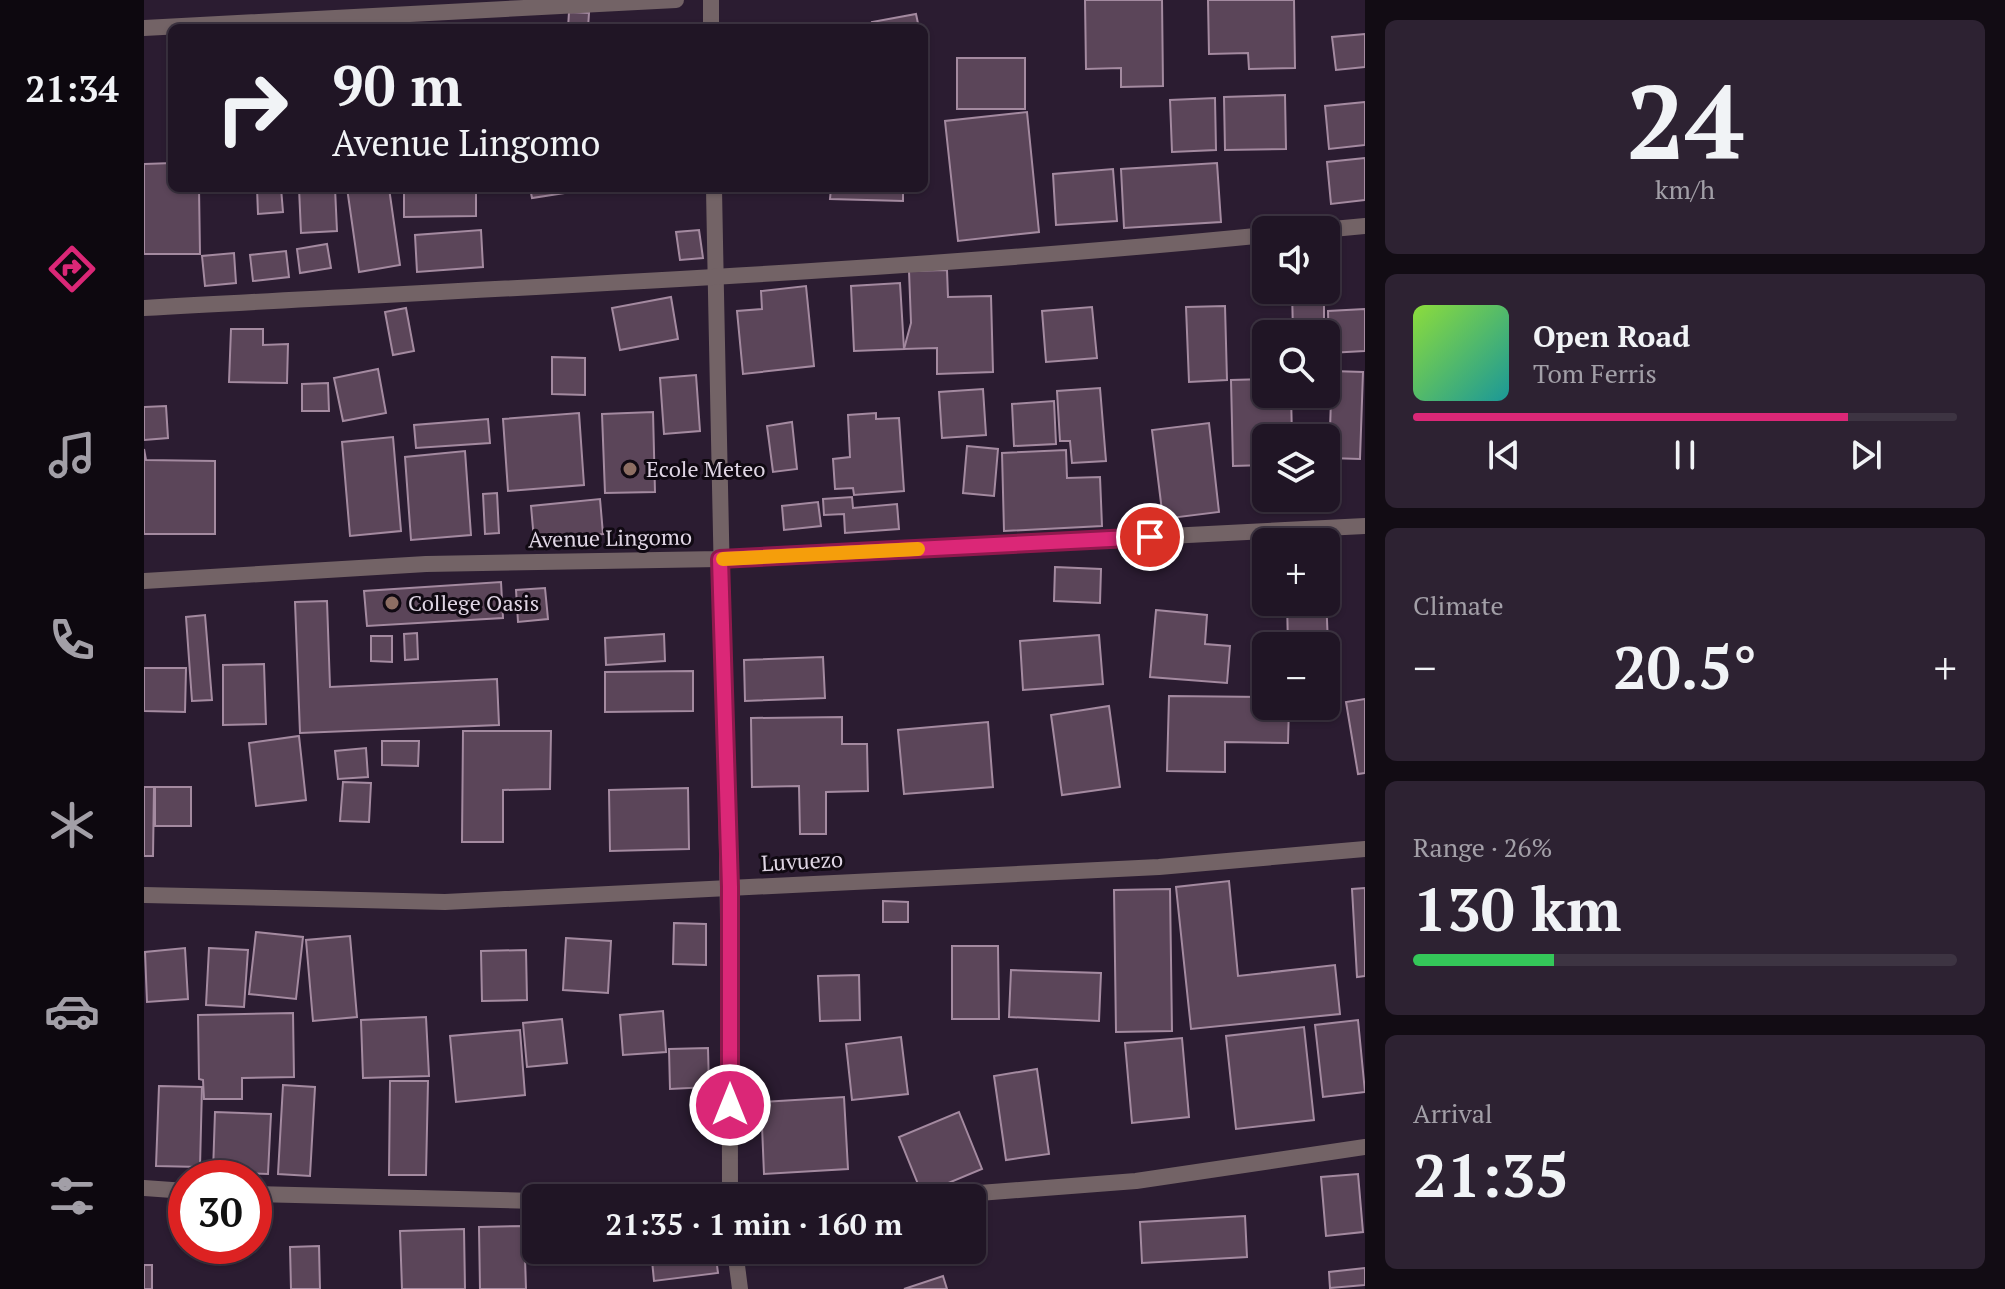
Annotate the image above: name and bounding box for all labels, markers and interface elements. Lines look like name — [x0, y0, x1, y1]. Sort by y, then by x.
text: 90 m — [332, 48, 462, 122]
text: 24 — [1626, 51, 1744, 189]
icon: right — [200, 56, 304, 160]
text: 21:34 — [25, 65, 119, 112]
text: Avenue Lingomo — [332, 119, 600, 166]
text: km/h — [1655, 172, 1715, 206]
map controls — [1252, 216, 1340, 720]
button: sound — [1252, 216, 1340, 304]
icon: directions — [44, 241, 100, 297]
text: Open Road — [1533, 316, 1690, 356]
button: search — [1252, 320, 1340, 408]
text: Tom Ferris — [1533, 356, 1657, 390]
button: layers — [1252, 424, 1340, 512]
icon: music — [44, 427, 100, 483]
icon: previous — [1482, 433, 1526, 477]
icon: pause — [1663, 433, 1707, 477]
icon: next — [1844, 433, 1888, 477]
place label: Ecole Meteo — [646, 454, 765, 483]
marker: Ecole Meteo — [621, 460, 639, 478]
pin — [1116, 503, 1184, 571]
icon: arrive — [1128, 515, 1172, 559]
street label: Avenue Lingomo — [528, 522, 692, 553]
button: + — [1252, 528, 1340, 616]
place label: College Oasis — [408, 588, 539, 617]
text: Climate — [1413, 588, 1504, 622]
marker: College Oasis — [383, 594, 401, 612]
icon: phone — [44, 612, 100, 668]
text: 20.5° — [1613, 627, 1757, 706]
button: − — [1252, 632, 1340, 720]
text: − — [1413, 638, 1436, 697]
text: + — [1934, 638, 1957, 697]
icon: climate — [44, 797, 100, 853]
text: Range · 26% — [1413, 830, 1552, 864]
street label: Luvuezo — [760, 844, 844, 877]
text: 130 km — [1413, 869, 1621, 948]
icon: car — [44, 983, 100, 1039]
position arrow — [688, 1063, 772, 1147]
text: Arrival — [1413, 1096, 1493, 1130]
text: 21:35 — [1413, 1135, 1569, 1214]
speed limit sign: 30 — [168, 1160, 272, 1264]
icon: filters — [44, 1168, 100, 1224]
text: 21:35 · 1 min · 160 m — [606, 1204, 902, 1244]

